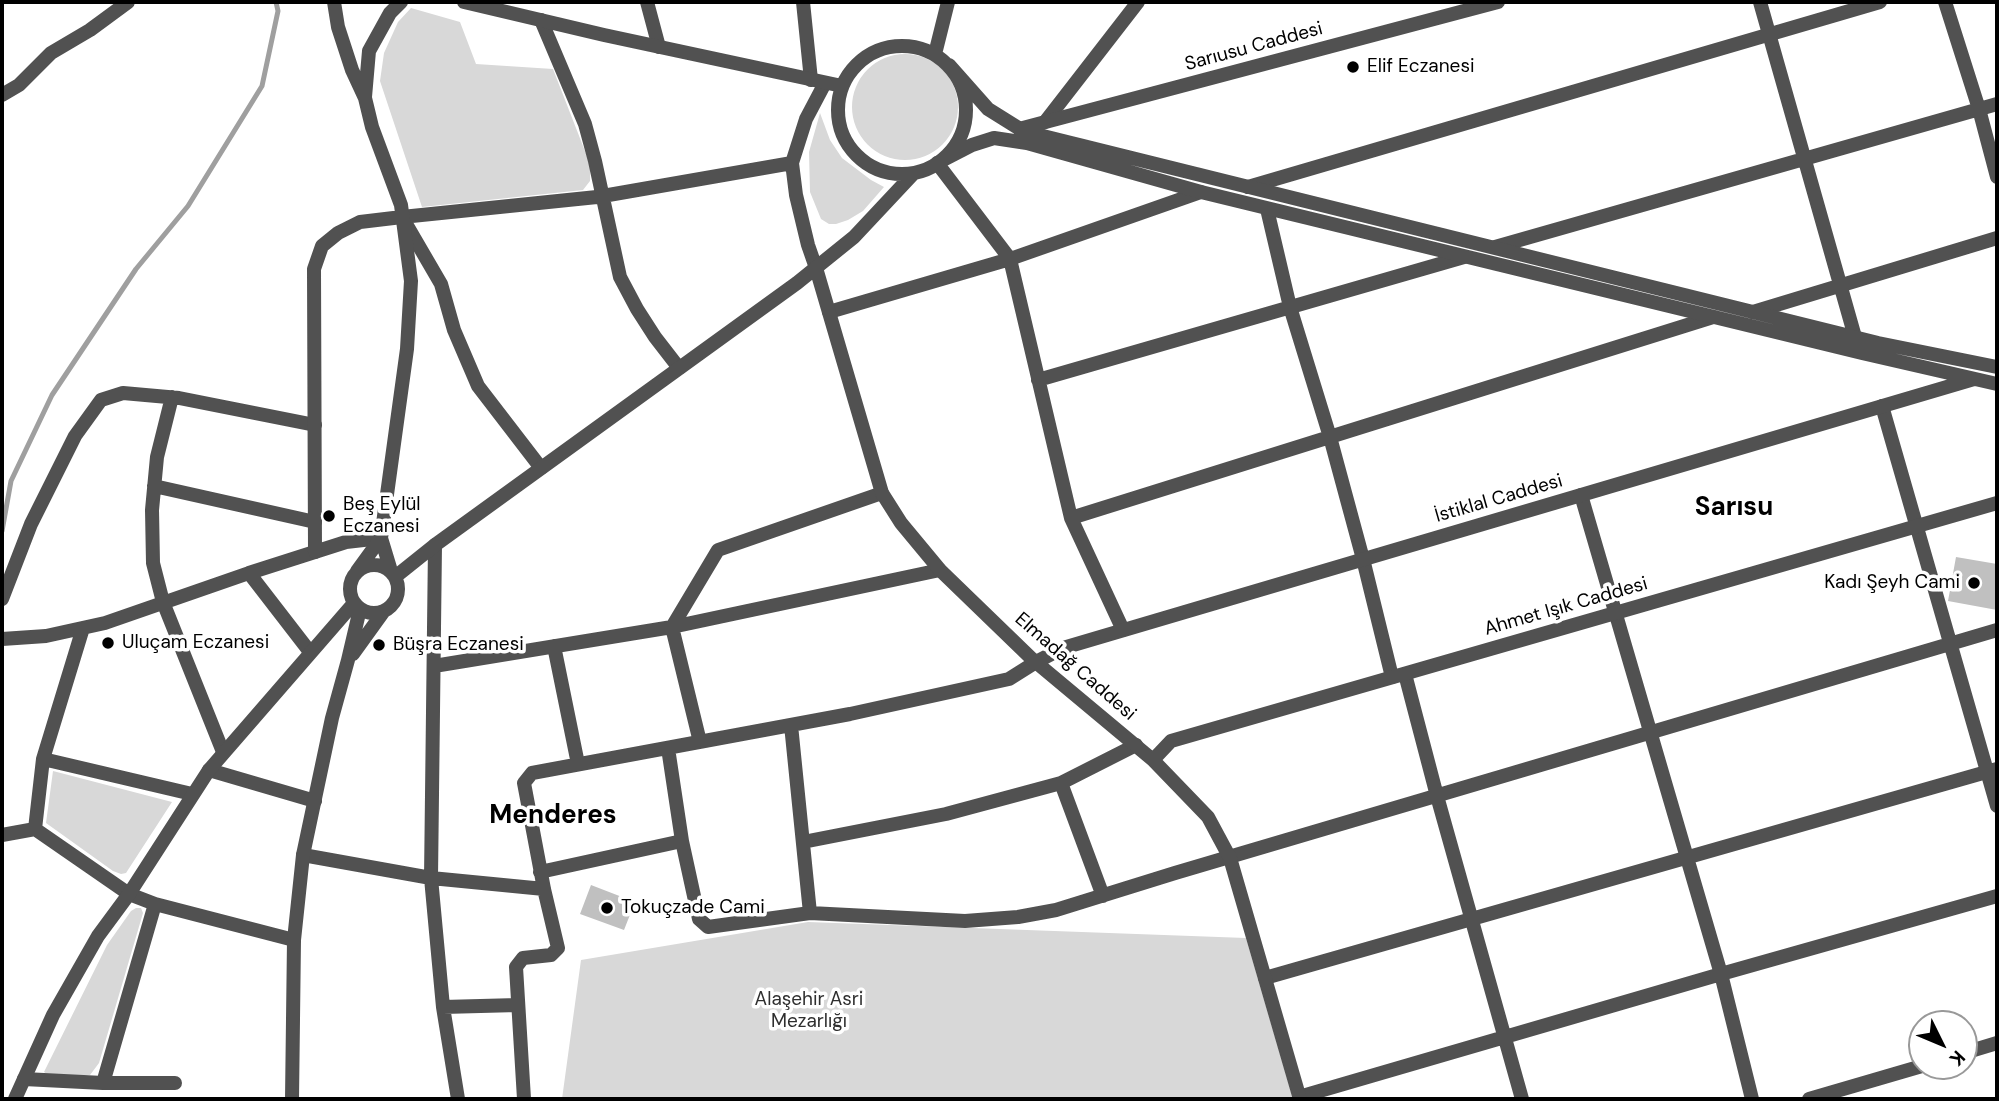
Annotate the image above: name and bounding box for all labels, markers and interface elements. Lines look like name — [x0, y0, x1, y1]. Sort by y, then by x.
street label: Sarıusu Caddesi — [1183, 18, 1325, 76]
place label: Elif Eczanesi — [1367, 56, 1474, 78]
marker: Elif Eczanesi — [1345, 59, 1361, 75]
street label: İstiklal Caddesi — [1433, 470, 1565, 528]
district label: Sarısu — [1695, 492, 1773, 524]
place label: Beş Eylül Eczanesi — [343, 494, 421, 538]
marker: Beş Eylül Eczanesi — [321, 508, 337, 524]
place label: Kadı Şeyh Cami — [1824, 572, 1960, 594]
street label: Ahmet Işık Caddesi — [1482, 573, 1650, 641]
marker: Kadı Şeyh Cami — [1966, 575, 1982, 591]
street label: Elmadağ Caddesi — [1010, 608, 1140, 726]
place label: Uluçam Eczanesi — [122, 632, 269, 654]
place label: Büşra Eczanesi — [393, 634, 524, 656]
marker: Uluçam Eczanesi — [100, 635, 116, 651]
marker: Büşra Eczanesi — [371, 637, 387, 653]
district label: Menderes — [489, 800, 617, 832]
place label: Tokuçzade Cami — [621, 897, 765, 919]
marker: Tokuçzade Cami — [599, 900, 615, 916]
park label: Alaşehir Asri Mezarlığı — [755, 989, 863, 1033]
north arrow — [1908, 1010, 1978, 1080]
text: K — [1944, 1045, 1971, 1071]

